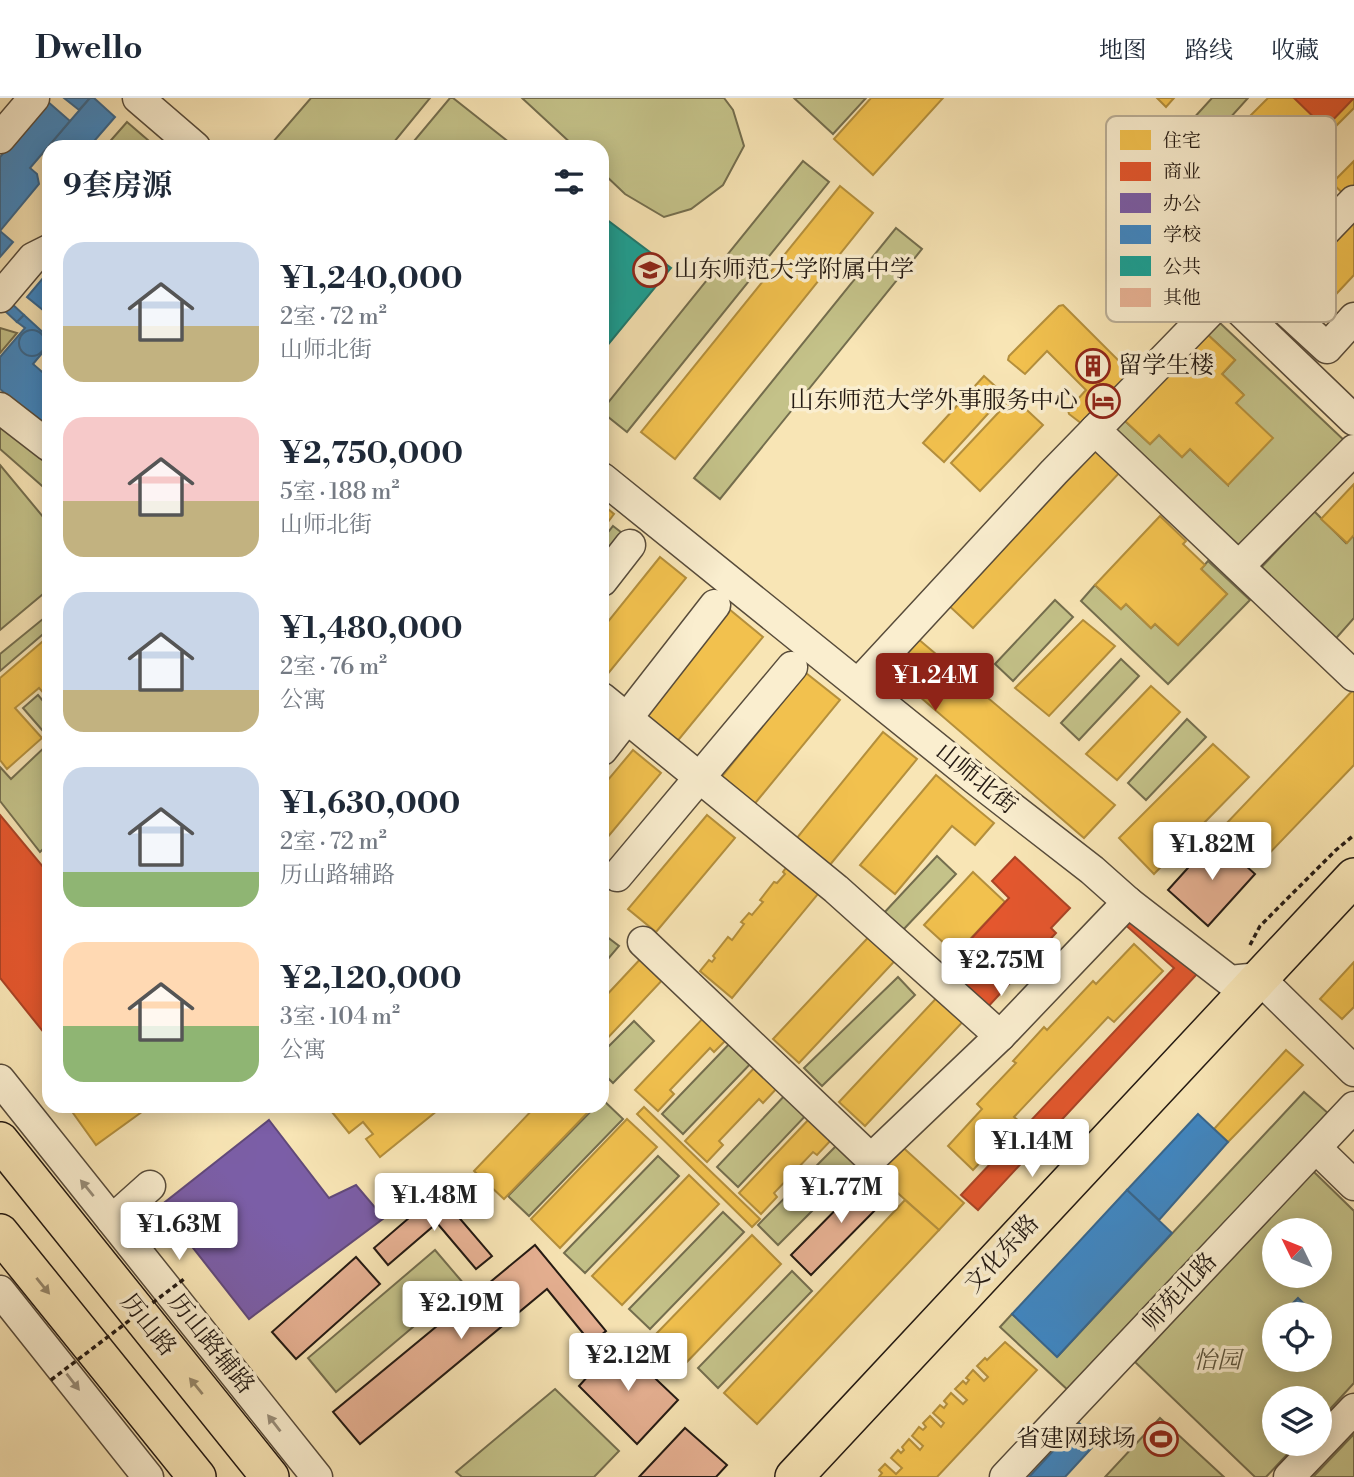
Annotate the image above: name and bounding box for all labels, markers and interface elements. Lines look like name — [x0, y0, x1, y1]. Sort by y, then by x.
text: Dwello — [35, 28, 143, 69]
text: 地图 — [1099, 36, 1147, 66]
text: 路线 — [1185, 36, 1233, 66]
text: 收藏 — [1271, 36, 1319, 66]
legend — [1106, 116, 1336, 322]
text: 住宅 — [1163, 129, 1201, 153]
text: 商业 — [1163, 160, 1201, 184]
icon: filters — [550, 163, 588, 201]
text: 9套房源 — [63, 167, 172, 205]
text: 办公 — [1163, 192, 1201, 216]
text: 学校 — [1163, 223, 1201, 247]
school or university icon: 山东师范大学附属中学 — [631, 251, 669, 289]
place label: 山东师范大学附属中学 — [674, 255, 914, 285]
text: 公共 — [1163, 255, 1201, 279]
text: ¥1,240,000 — [280, 260, 463, 298]
icon: home — [119, 270, 203, 354]
text: 其他 — [1163, 286, 1201, 310]
text: 2室 · 72 m² — [280, 303, 387, 331]
text: 山师北街 — [280, 336, 372, 364]
building icon: 留学生楼 — [1074, 347, 1112, 385]
place label: 留学生楼 — [1118, 351, 1214, 381]
hotel icon: 山东师范大学外事服务中心 — [1084, 382, 1122, 420]
place label: 山东师范大学外事服务中心 — [790, 386, 1078, 416]
text: ¥2,750,000 — [280, 435, 463, 473]
icon: home — [119, 445, 203, 529]
text: 5室 · 188 m² — [280, 478, 400, 506]
text: 山师北街 — [280, 511, 372, 539]
text: ¥1,480,000 — [280, 610, 463, 648]
icon: home — [119, 620, 203, 704]
text: 2室 · 76 m² — [280, 653, 387, 681]
pin: ¥1.24M — [878, 654, 992, 713]
text: ¥1.24M — [892, 662, 978, 690]
text: 公寓 — [280, 686, 326, 714]
street label: 山师北街 — [929, 737, 1023, 821]
text: ¥1,630,000 — [280, 785, 460, 823]
icon: home — [119, 795, 203, 879]
pin: ¥1.82M — [1155, 822, 1269, 882]
text: 2室 · 72 m² — [280, 828, 387, 856]
text: ¥1.82M — [1169, 831, 1255, 859]
text: 历山路辅路 — [280, 861, 395, 889]
pin: ¥2.75M — [944, 939, 1058, 998]
text: ¥2.75M — [958, 947, 1044, 975]
text: ¥2,120,000 — [280, 960, 462, 998]
icon: home — [119, 970, 203, 1054]
text: 3室 · 104 m² — [280, 1003, 400, 1031]
text: 公寓 — [280, 1036, 326, 1064]
pin: ¥1.14M — [975, 1119, 1089, 1179]
text: ¥1.14M — [991, 1128, 1073, 1156]
pin: ¥1.77M — [784, 1166, 898, 1225]
pin: ¥1.48M — [377, 1174, 491, 1233]
text: ¥1.77M — [799, 1174, 883, 1202]
one-way arrow — [79, 1180, 94, 1198]
text: ¥1.48M — [391, 1182, 477, 1210]
pin: ¥1.63M — [122, 1202, 236, 1262]
street label: 文化东路 — [958, 1209, 1046, 1299]
text: ¥1.63M — [137, 1211, 221, 1239]
north arrow — [1262, 1218, 1332, 1288]
map controls — [1262, 1218, 1332, 1456]
street label: 师苑北路 — [1136, 1247, 1224, 1337]
one-way arrow — [35, 1278, 50, 1295]
pin: ¥2.19M — [404, 1282, 518, 1341]
street label: 历山路 — [114, 1288, 182, 1362]
street label: 历山路辅路 — [162, 1288, 260, 1400]
text: ¥2.19M — [419, 1290, 503, 1318]
button: locate — [1262, 1302, 1332, 1372]
pin: ¥2.12M — [571, 1334, 685, 1393]
text: ¥2.12M — [585, 1342, 671, 1370]
park label: 怡园 — [1193, 1346, 1245, 1376]
one-way arrow — [65, 1373, 80, 1391]
one-way arrow — [189, 1377, 204, 1395]
button: layers — [1262, 1386, 1332, 1456]
one-way arrow — [267, 1415, 282, 1433]
sports icon: 省建网球场 — [1142, 1420, 1180, 1458]
place label: 省建网球场 — [1016, 1424, 1136, 1454]

